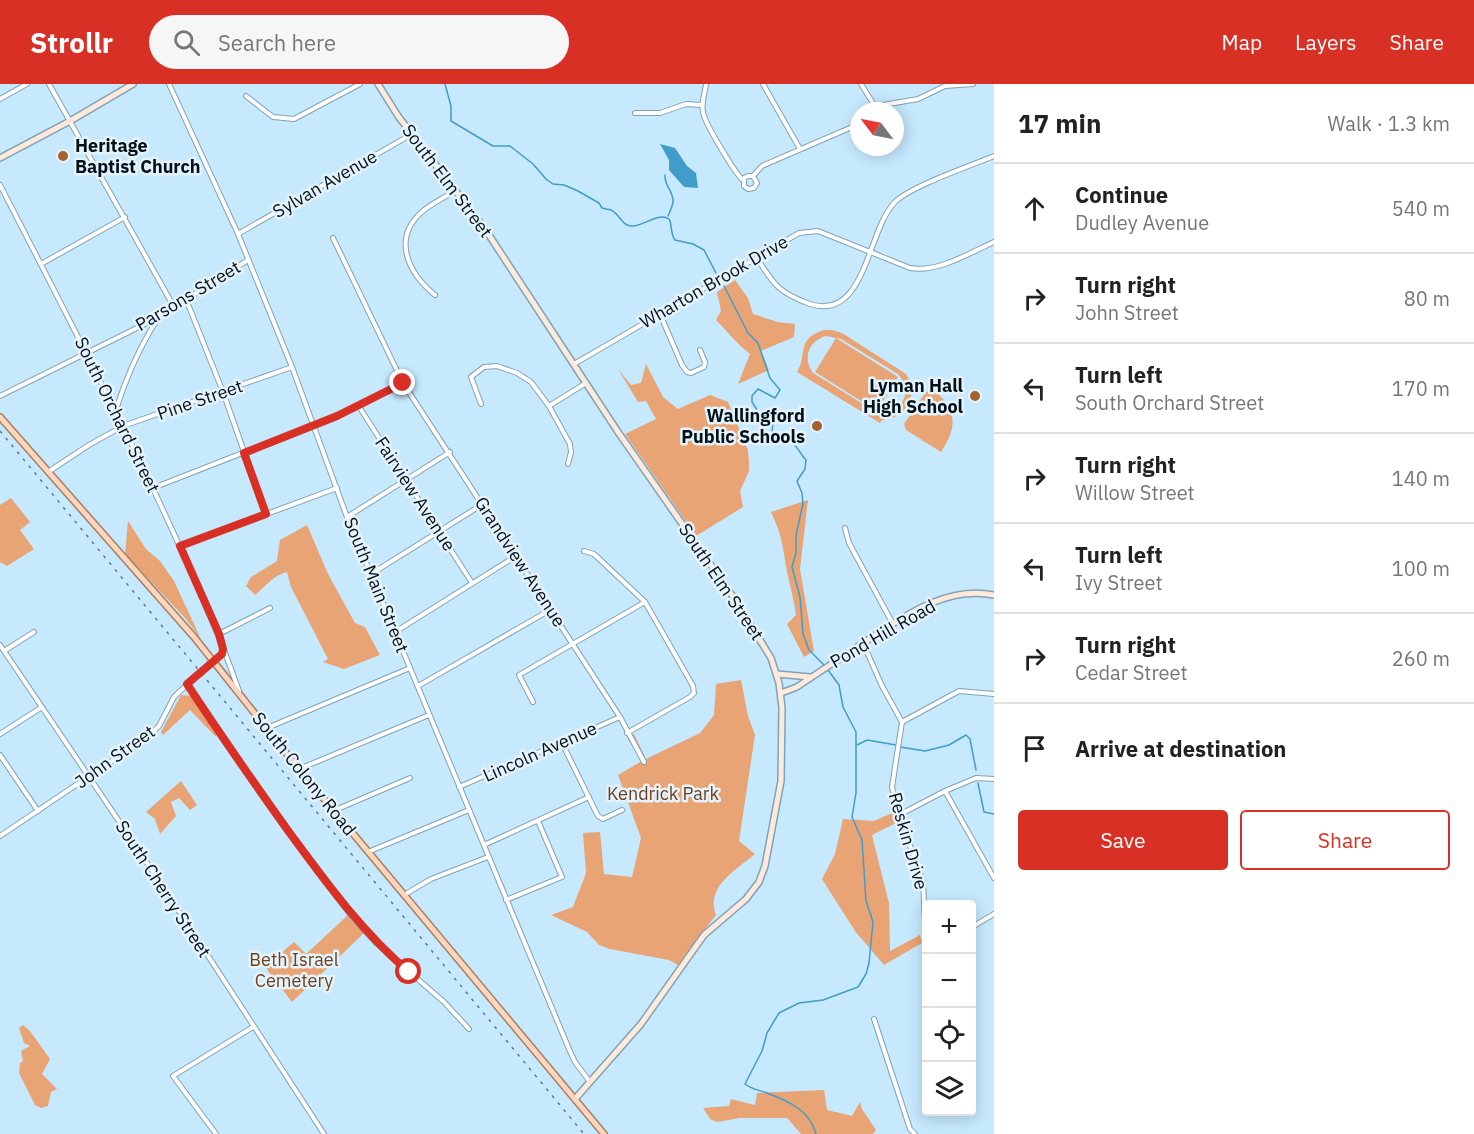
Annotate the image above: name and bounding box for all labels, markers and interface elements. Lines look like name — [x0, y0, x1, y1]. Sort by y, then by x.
search box — [149, 15, 569, 69]
text: Strollr — [30, 24, 113, 61]
icon: search — [170, 26, 203, 59]
text: Search here — [218, 28, 336, 57]
text: Map — [1222, 28, 1262, 56]
text: Layers — [1295, 28, 1357, 56]
text: Share — [1390, 28, 1444, 56]
north arrow — [850, 102, 904, 156]
text: 17 min — [1018, 106, 1102, 140]
text: Walk · 1.3 km — [1328, 110, 1450, 137]
street label: South Elm Street — [397, 119, 498, 242]
place label: Heritage Baptist Church — [75, 134, 201, 178]
street label: Sylvan Avenue — [268, 144, 381, 223]
marker: Heritage Baptist Church — [56, 149, 70, 163]
text: Continue — [1075, 180, 1168, 209]
icon: ahead — [1018, 192, 1051, 225]
text: 540 m — [1392, 195, 1450, 222]
text: Dudley Avenue — [1075, 209, 1209, 236]
street label: Wharton Brook Drive — [636, 230, 792, 333]
street label: Parsons Street — [131, 255, 244, 336]
text: Turn right — [1075, 270, 1176, 299]
icon: right — [1018, 282, 1051, 315]
text: 80 m — [1404, 285, 1450, 312]
text: John Street — [1075, 299, 1179, 326]
street label: South Orchard Street — [70, 333, 165, 496]
text: Turn left — [1075, 360, 1163, 389]
route end — [389, 369, 415, 395]
icon: left — [1018, 372, 1051, 405]
street label: Pine Street — [154, 374, 246, 425]
place label: Lyman Hall High School — [863, 374, 964, 418]
text: 170 m — [1392, 375, 1450, 402]
marker: Lyman Hall High School — [968, 389, 982, 403]
text: South Orchard Street — [1075, 389, 1264, 416]
place label: Wallingford Public Schools — [681, 404, 805, 448]
marker: Wallingford Public Schools — [810, 419, 824, 433]
street label: Fairview Avenue — [370, 432, 461, 555]
text: Turn right — [1075, 450, 1176, 479]
icon: right — [1018, 462, 1051, 495]
text: 140 m — [1392, 465, 1450, 492]
text: Willow Street — [1075, 479, 1195, 506]
street label: Grandview Avenue — [470, 492, 571, 631]
street label: South Main Street — [339, 514, 414, 656]
street label: South Elm Street — [674, 519, 769, 645]
text: Turn left — [1075, 540, 1163, 569]
icon: left — [1018, 552, 1051, 585]
text: 100 m — [1392, 555, 1450, 582]
text: Ivy Street — [1075, 569, 1162, 596]
street label: Pond Hill Road — [826, 594, 940, 673]
text: Turn right — [1075, 630, 1176, 659]
icon: right — [1018, 642, 1051, 675]
text: 260 m — [1392, 645, 1450, 672]
text: Cedar Street — [1075, 659, 1188, 686]
street label: South Colony Road — [247, 707, 361, 840]
street label: Lincoln Avenue — [479, 716, 600, 787]
street label: John Street — [70, 720, 159, 793]
icon: arrive — [1018, 732, 1051, 765]
text: Arrive at destination — [1075, 734, 1286, 763]
park label: Kendrick Park — [607, 782, 719, 805]
street label: Reskin Drive — [884, 790, 933, 892]
button: Save — [1018, 810, 1228, 870]
button: Share — [1240, 810, 1450, 870]
street label: South Cherry Street — [111, 816, 216, 962]
map controls — [922, 900, 976, 1116]
button: + — [922, 900, 976, 954]
park label: Beth Israel Cemetery — [249, 948, 339, 992]
button: − — [922, 954, 976, 1008]
route start — [395, 958, 421, 984]
button: locate — [922, 1008, 976, 1062]
button: layers — [922, 1062, 976, 1116]

